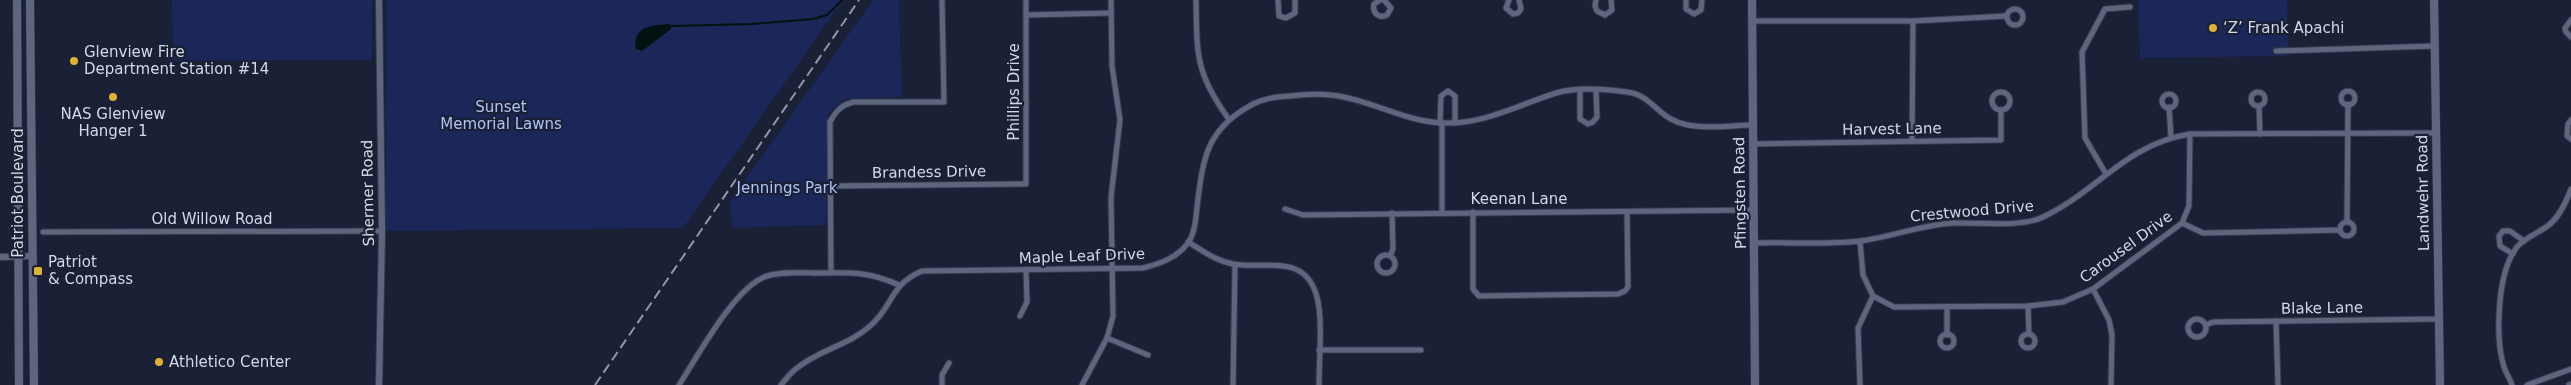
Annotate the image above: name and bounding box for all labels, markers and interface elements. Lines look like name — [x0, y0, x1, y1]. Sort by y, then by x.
place label: ‘Z’ Frank Apachi — [2223, 19, 2344, 37]
marker: ‘Z’ Frank Apachi — [2207, 22, 2219, 34]
place label: Glenview Fire Department Station #14 — [84, 43, 269, 78]
street label: Phillips Drive — [1005, 43, 1023, 141]
marker: Glenview Fire Department Station #14 — [68, 55, 80, 67]
marker: NAS Glenview Hanger 1 — [107, 91, 119, 103]
park label: Sunset Memorial Lawns — [440, 98, 562, 133]
place label: NAS Glenview Hanger 1 — [61, 105, 165, 140]
street label: Harvest Lane — [1842, 119, 1942, 139]
street label: Patriot Boulevard — [9, 128, 27, 258]
street label: Landwehr Road — [2413, 135, 2433, 251]
street label: Pfingsten Road — [1730, 137, 1750, 249]
street label: Shermer Road — [358, 140, 378, 246]
street label: Brandess Drive — [872, 162, 986, 182]
park label: Jennings Park — [736, 179, 838, 197]
street label: Keenan Lane — [1471, 190, 1567, 208]
street label: Crestwood Drive — [1909, 197, 2035, 225]
street label: Carousel Drive — [2076, 207, 2176, 287]
street label: Old Willow Road — [151, 210, 273, 228]
street label: Maple Leaf Drive — [1019, 245, 1145, 267]
place label: Patriot & Compass — [48, 253, 133, 288]
marker: Patriot & Compass — [32, 265, 44, 277]
street label: Blake Lane — [2281, 298, 2363, 318]
place label: Athletico Center — [169, 353, 291, 371]
marker: Athletico Center — [153, 356, 165, 368]

